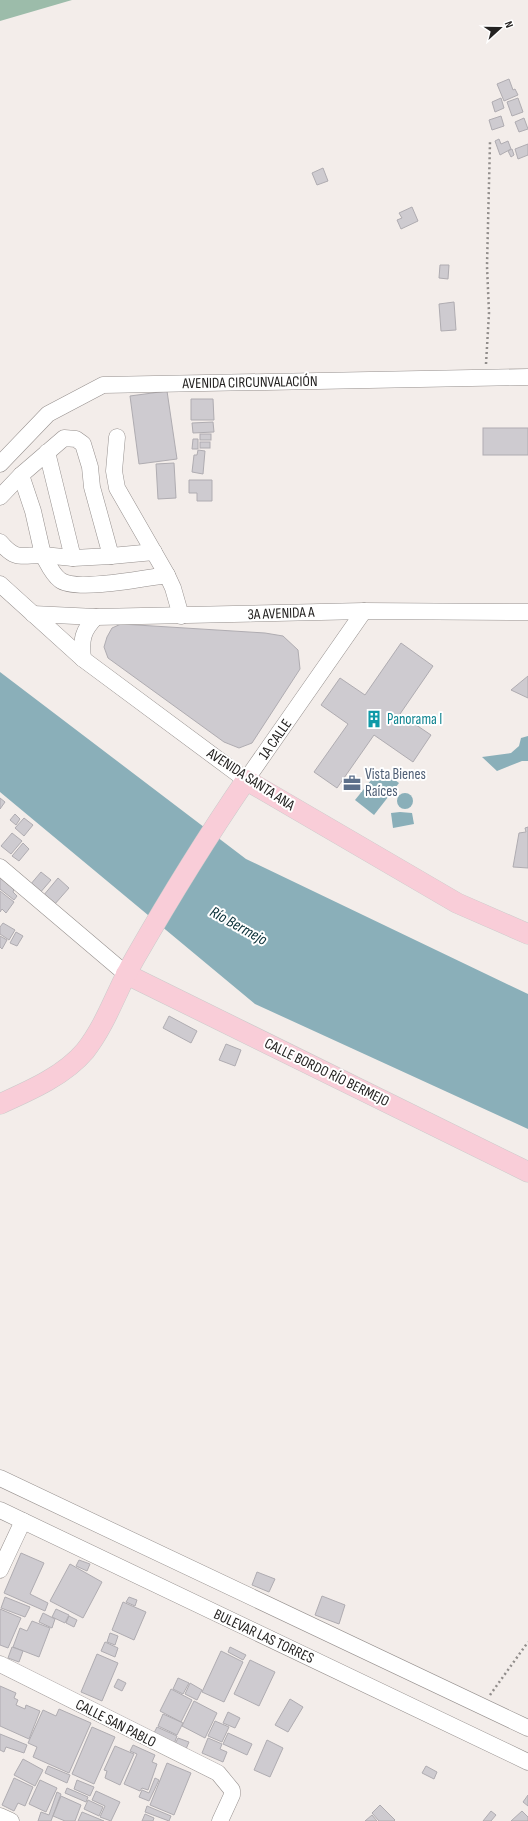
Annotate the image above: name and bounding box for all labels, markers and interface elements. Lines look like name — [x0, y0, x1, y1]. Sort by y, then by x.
north arrow — [480, 8, 520, 48]
text: N — [502, 20, 516, 30]
street label: AVENIDA CIRCUNVALACIÓN — [181, 372, 318, 393]
street label: 3A AVENIDA A — [247, 603, 315, 624]
building icon: Panorama I — [364, 709, 384, 729]
place label: Panorama I — [387, 710, 442, 729]
street label: 1A CALLE — [255, 715, 296, 763]
street label: AVENIDA SANTA ANA — [202, 743, 299, 815]
place label: Vista Bienes Raíces — [365, 765, 426, 801]
office icon: Vista Bienes Raíces — [342, 773, 362, 793]
water label: Río Bermejo — [206, 903, 271, 950]
street label: CALLE BORDO RÍO BERMEJO — [261, 1034, 392, 1111]
street label: BULEVAR LAS TORRES — [211, 1605, 317, 1668]
street label: CALLE SAN PABLO — [72, 1695, 159, 1752]

